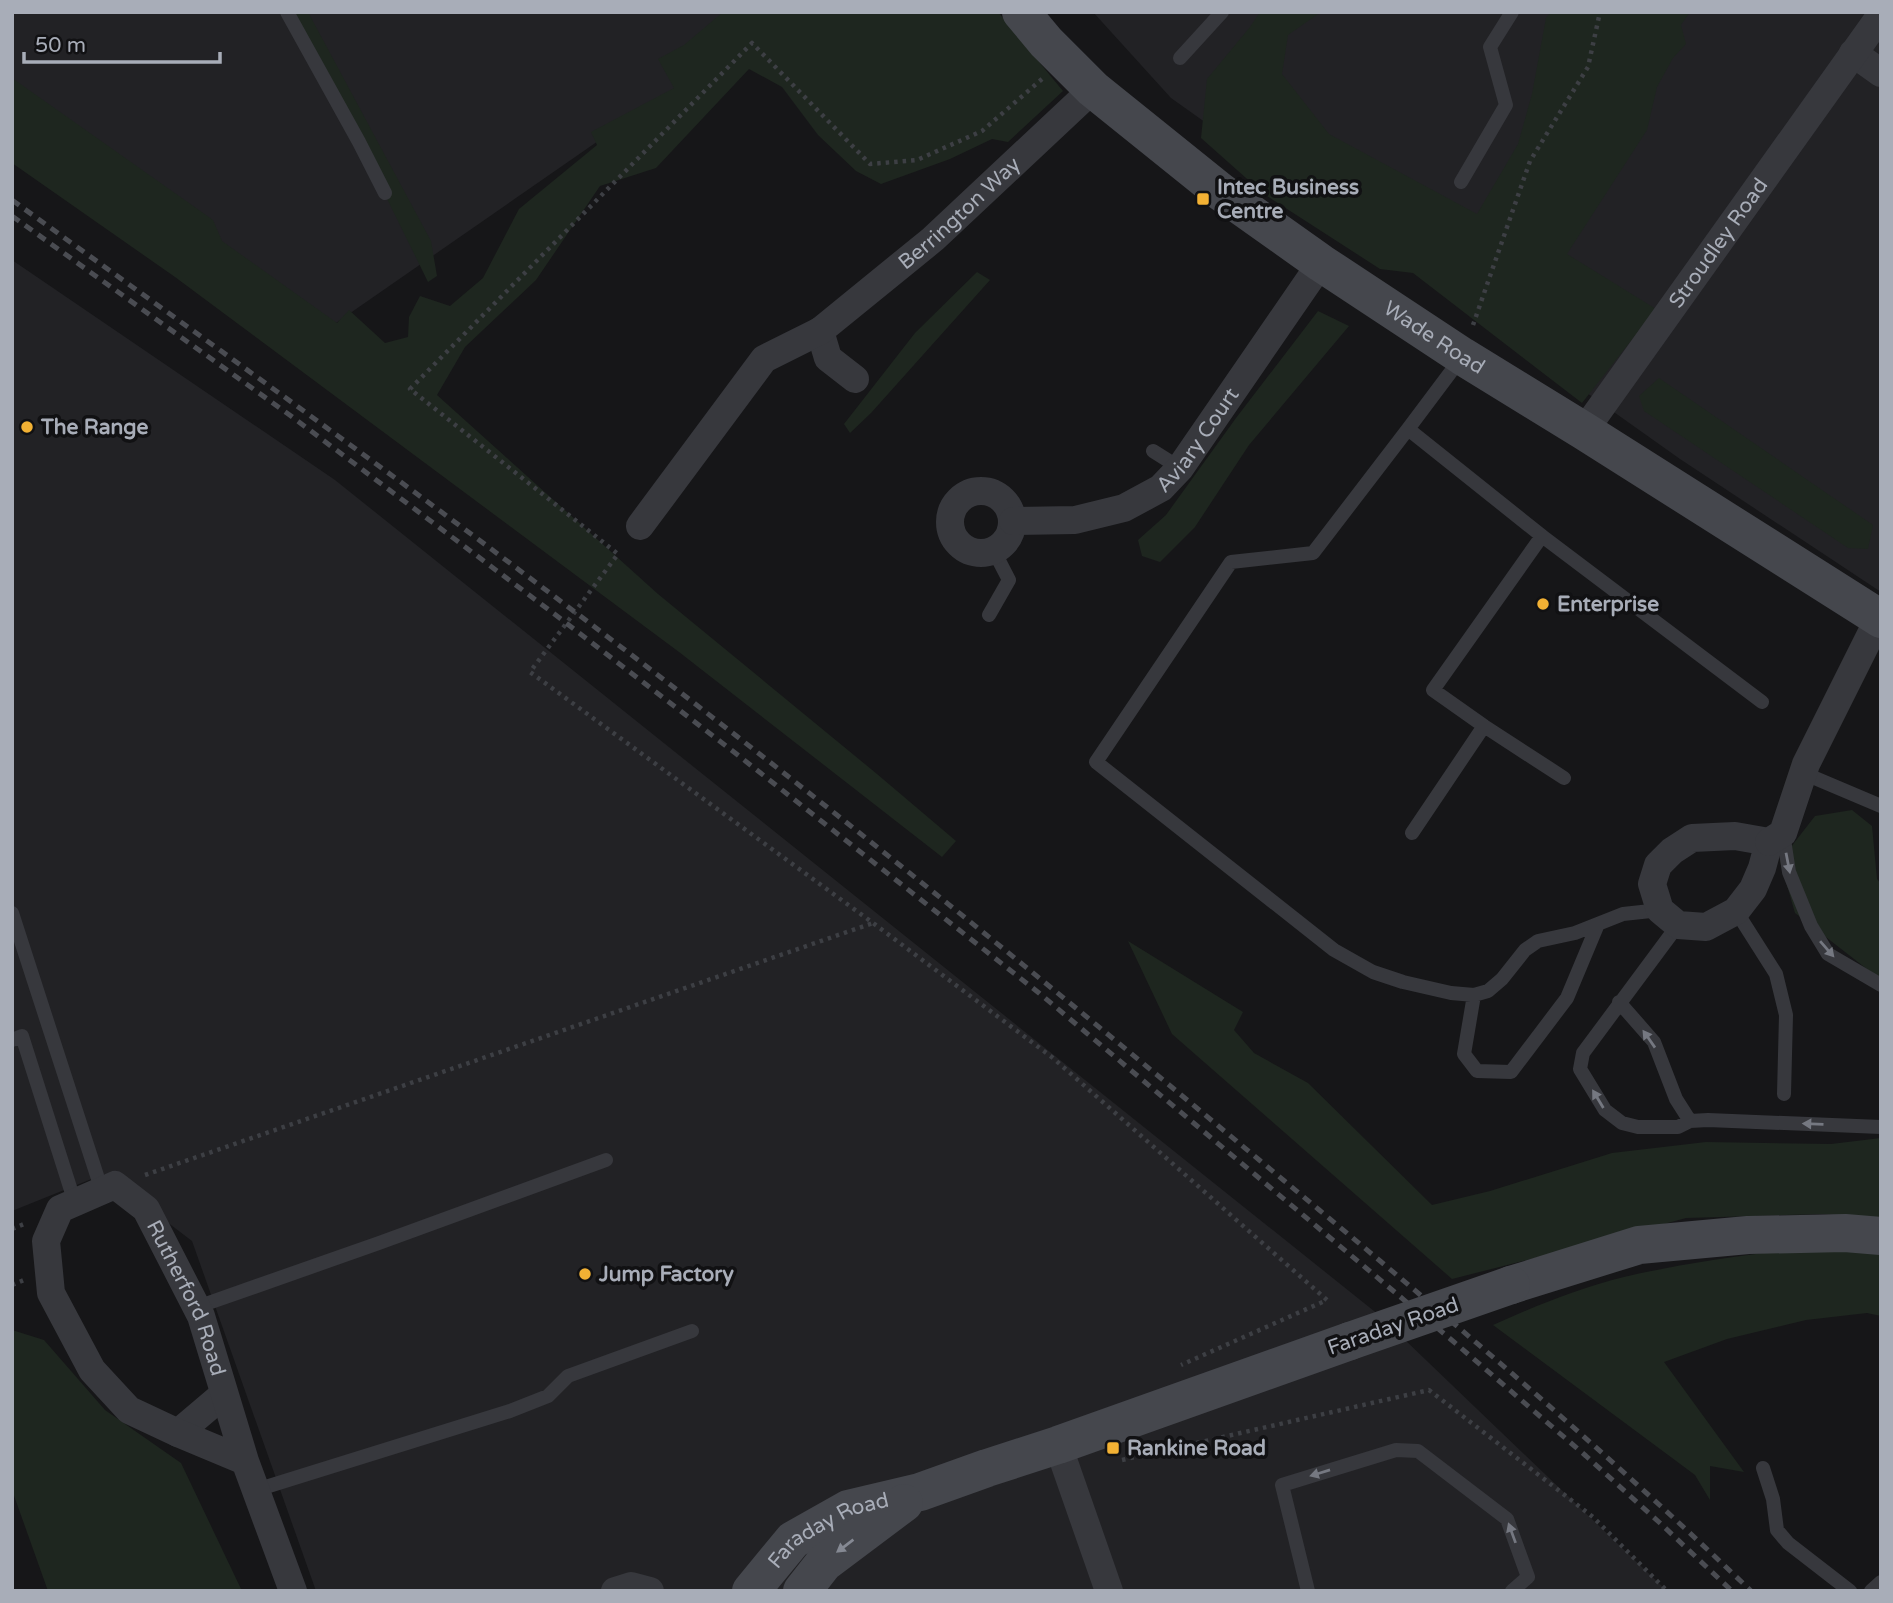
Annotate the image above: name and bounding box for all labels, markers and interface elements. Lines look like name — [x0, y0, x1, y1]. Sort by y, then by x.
scale bar — [24, 21, 220, 65]
text: 50 m — [35, 33, 86, 58]
street label: Berrington Way — [893, 152, 1026, 275]
street label: Stroudley Road — [1664, 173, 1773, 313]
place label: Intec Business Centre — [1217, 175, 1359, 224]
marker: Intec Business Centre — [1195, 191, 1211, 207]
street label: Wade Road — [1379, 296, 1489, 380]
street label: Aviary Court — [1151, 383, 1244, 498]
place label: The Range — [40, 415, 149, 440]
marker: The Range — [19, 419, 35, 435]
place label: Enterprise — [1557, 592, 1659, 617]
marker: Enterprise — [1535, 596, 1551, 612]
one-way arrow — [1782, 852, 1793, 874]
one-way arrow — [1820, 940, 1835, 958]
one-way arrow — [1642, 1029, 1656, 1048]
one-way arrow — [1592, 1089, 1604, 1108]
one-way arrow — [1801, 1119, 1823, 1130]
street label: Rutherford Road — [141, 1216, 230, 1379]
place label: Jump Factory — [598, 1262, 734, 1287]
marker: Jump Factory — [577, 1266, 593, 1282]
street label: Faraday Road — [1324, 1292, 1462, 1361]
place label: Rankine Road — [1127, 1436, 1266, 1461]
marker: Rankine Road — [1105, 1440, 1121, 1456]
one-way arrow — [1310, 1469, 1331, 1479]
street label: Faraday Road — [763, 1488, 891, 1574]
one-way arrow — [1506, 1522, 1517, 1543]
one-way arrow — [836, 1539, 854, 1553]

